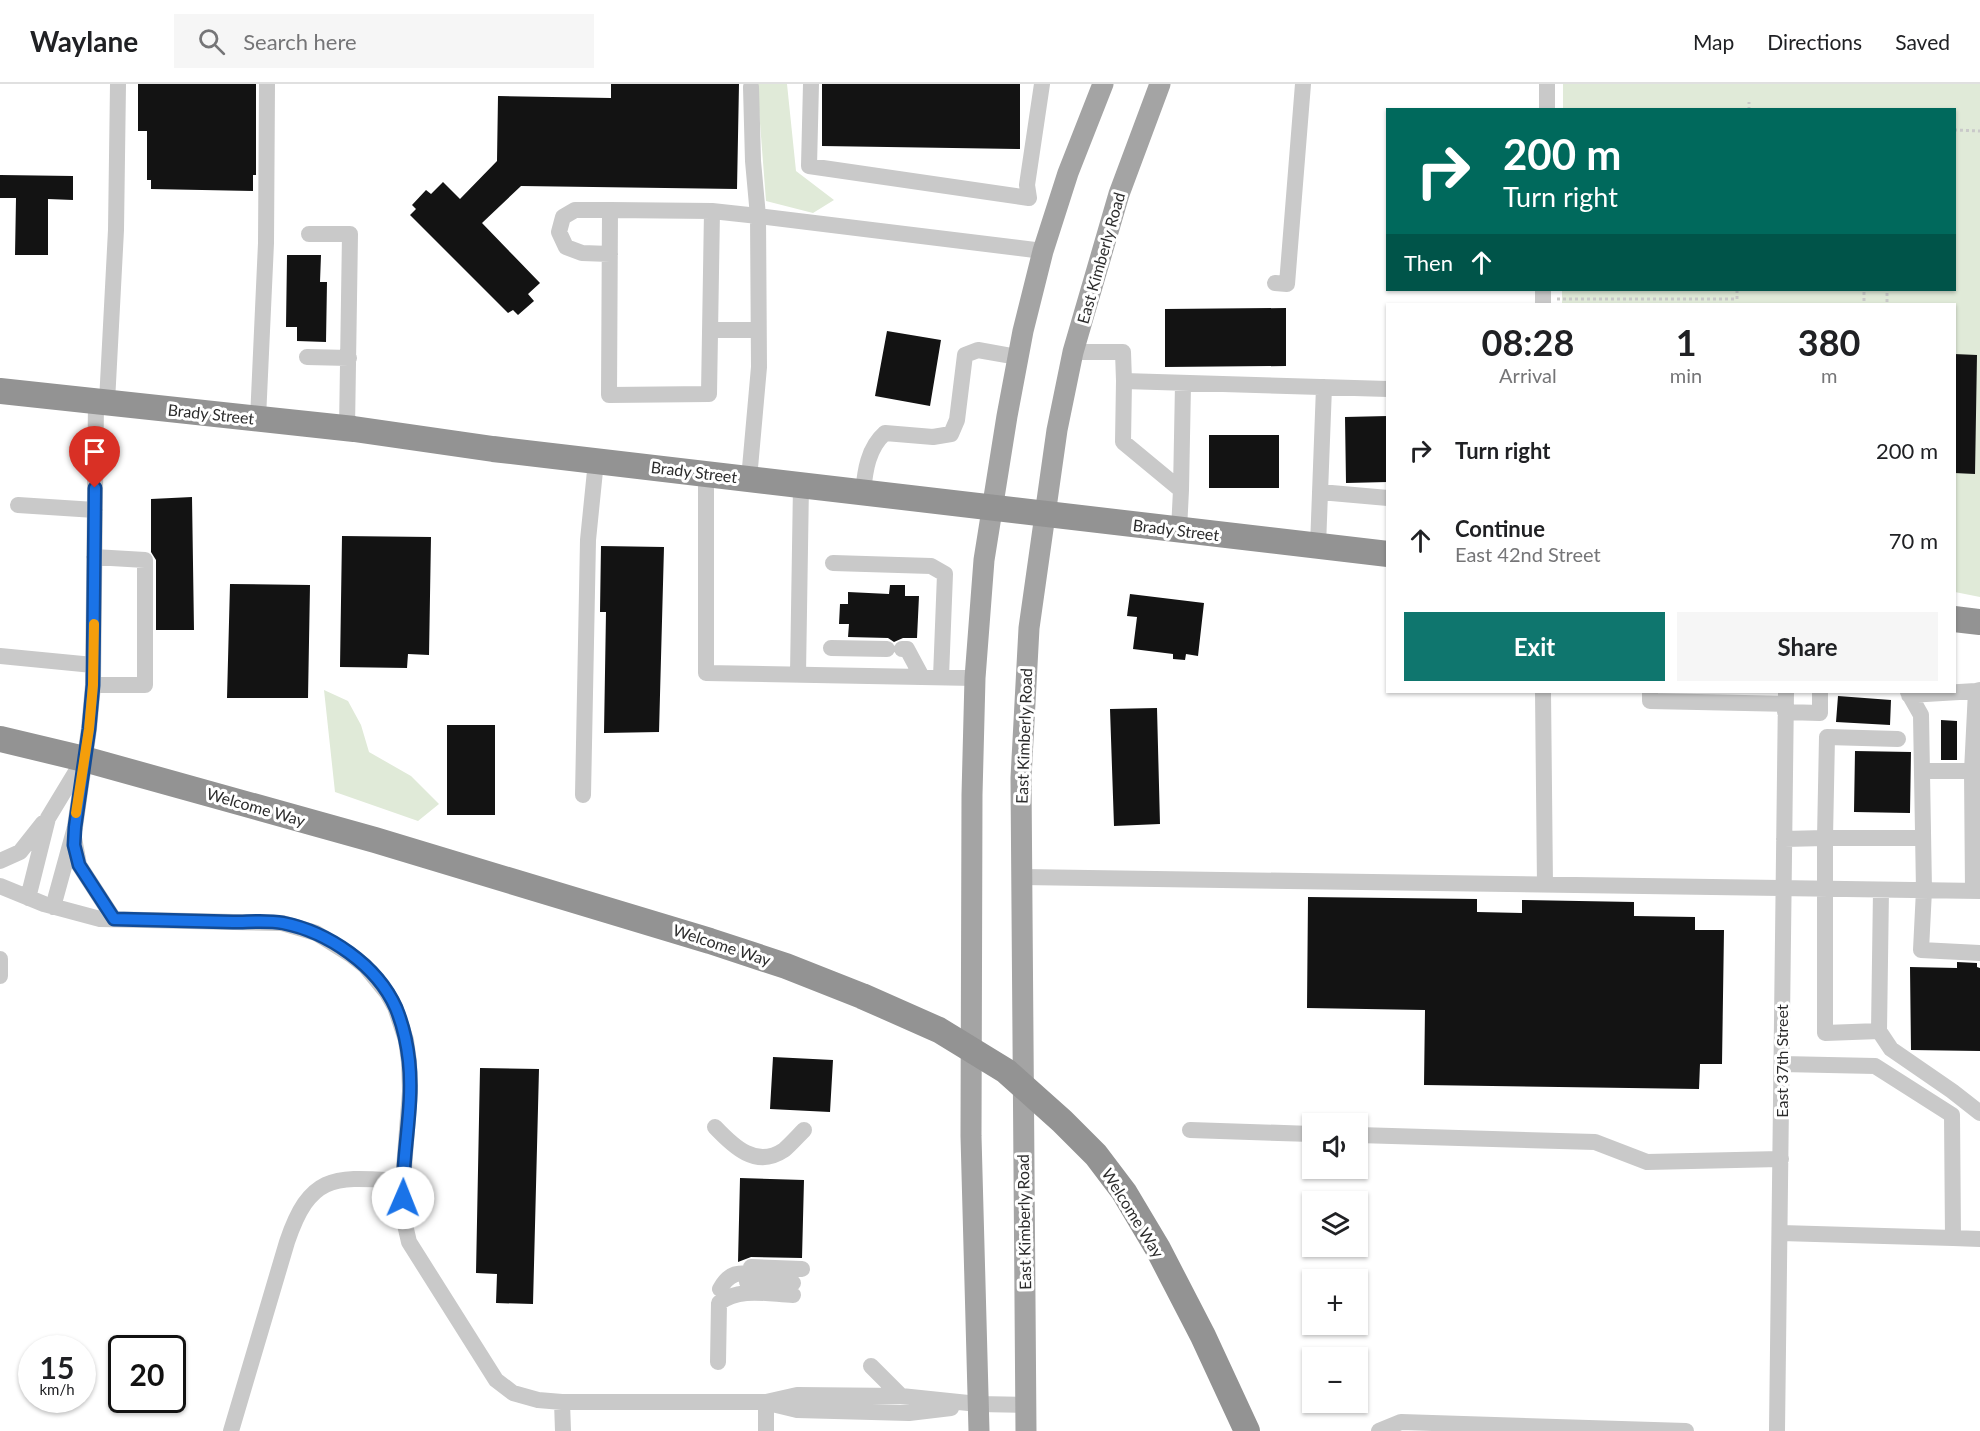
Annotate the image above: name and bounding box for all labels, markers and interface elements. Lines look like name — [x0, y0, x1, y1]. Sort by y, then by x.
search box — [174, 14, 594, 68]
text: Waylane — [30, 24, 138, 58]
icon: search — [195, 25, 228, 58]
text: Search here — [243, 28, 357, 55]
text: Map — [1693, 29, 1734, 54]
text: Directions — [1767, 29, 1862, 54]
text: Saved — [1895, 29, 1950, 54]
text: 200 m — [1503, 129, 1621, 179]
icon: right — [1404, 132, 1482, 210]
text: Turn right — [1503, 180, 1618, 213]
street label: East Kimberly Road — [1073, 190, 1128, 326]
icon: ahead — [1465, 246, 1498, 279]
text: Then — [1404, 249, 1453, 276]
text: 08:28 — [1482, 320, 1574, 364]
text: 1 — [1676, 320, 1697, 364]
text: 380 — [1798, 320, 1860, 364]
text: Arrival — [1499, 363, 1557, 387]
text: min — [1670, 363, 1702, 387]
text: m — [1821, 363, 1837, 387]
street label: Brady Street — [167, 400, 255, 428]
pin — [69, 426, 120, 488]
icon: right — [1404, 434, 1437, 467]
icon: arrive — [78, 435, 111, 468]
text: Turn right — [1455, 437, 1550, 464]
text: 200 m — [1876, 437, 1938, 464]
street label: Brady Street — [650, 457, 739, 486]
street label: Brady Street — [1132, 515, 1221, 544]
text: Continue — [1455, 515, 1545, 542]
icon: ahead — [1404, 524, 1437, 557]
text: 70 m — [1889, 527, 1938, 554]
text: East 42nd Street — [1455, 542, 1601, 566]
button: Exit — [1404, 612, 1665, 681]
button: Share — [1677, 612, 1938, 681]
street label: East Kimberly Road — [1012, 668, 1035, 804]
street label: Welcome Way — [205, 783, 308, 830]
street label: Welcome Way — [671, 920, 774, 969]
street label: East 37th Street — [1772, 1004, 1791, 1118]
map controls — [1302, 1113, 1368, 1413]
button: sound — [1302, 1113, 1368, 1179]
street label: East Kimberly Road — [1013, 1154, 1034, 1290]
street label: Welcome Way — [1098, 1165, 1169, 1261]
position arrow — [371, 1166, 435, 1230]
button: layers — [1302, 1191, 1368, 1257]
button: + — [1302, 1269, 1368, 1335]
speed limit sign: 20 — [108, 1335, 186, 1413]
button: − — [1302, 1347, 1368, 1413]
text: 15 — [40, 1349, 74, 1385]
text: km/h — [39, 1380, 75, 1398]

